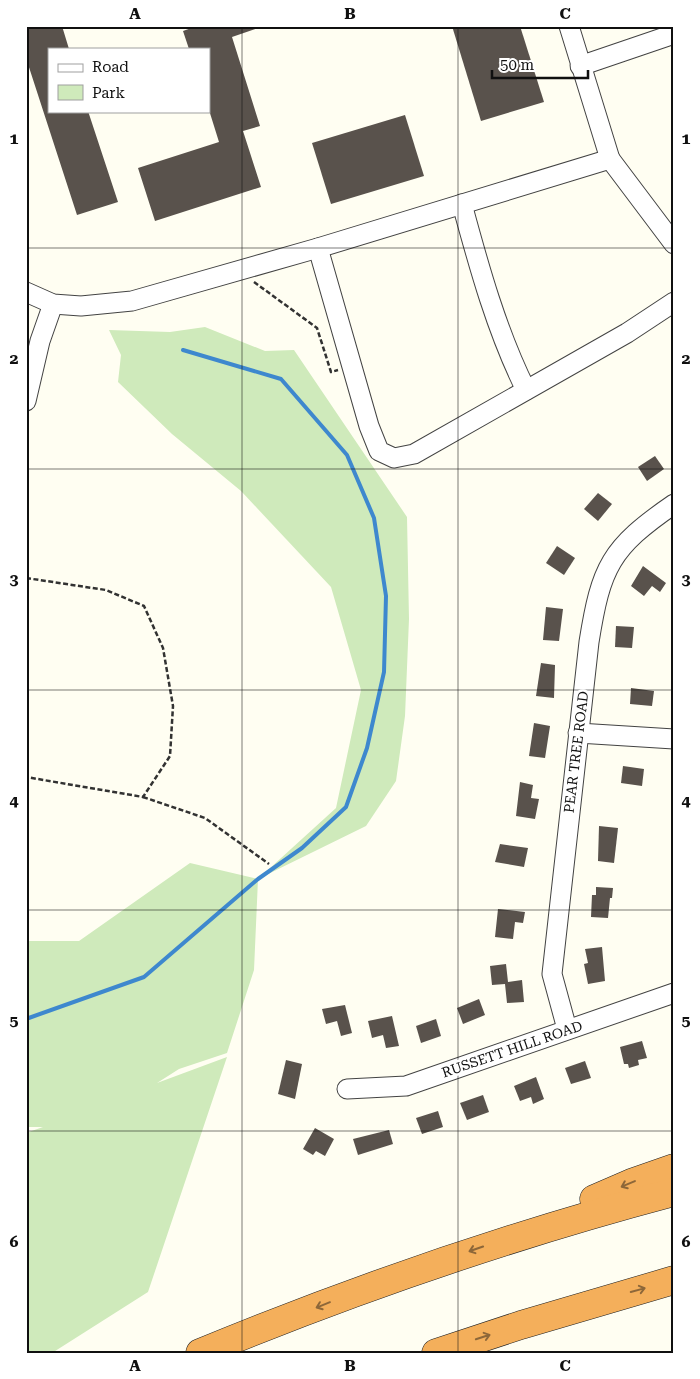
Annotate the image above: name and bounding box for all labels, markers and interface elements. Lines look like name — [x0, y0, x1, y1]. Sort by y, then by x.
text: A — [129, 4, 141, 23]
text: B — [344, 4, 356, 23]
text: C — [559, 4, 571, 23]
legend — [48, 48, 210, 112]
scale bar — [492, 48, 589, 80]
text: 50 m — [500, 56, 535, 74]
text: Road — [92, 58, 129, 76]
text: Park — [92, 84, 126, 102]
text: 1 — [10, 129, 19, 148]
text: 1 — [682, 129, 691, 148]
text: 2 — [10, 349, 19, 368]
text: 2 — [682, 349, 691, 368]
text: 3 — [10, 570, 19, 589]
text: 3 — [682, 570, 691, 589]
street label: PEAR TREE ROAD — [561, 690, 591, 814]
text: 4 — [10, 791, 19, 810]
text: 4 — [682, 791, 691, 810]
text: 5 — [10, 1011, 19, 1030]
text: 5 — [682, 1011, 691, 1030]
street label: RUSSETT HILL ROAD — [439, 1017, 585, 1081]
one-way arrow — [621, 1180, 636, 1190]
text: 6 — [10, 1232, 19, 1251]
text: 6 — [682, 1232, 691, 1251]
one-way arrow — [468, 1245, 484, 1255]
one-way arrow — [629, 1285, 645, 1294]
one-way arrow — [316, 1301, 331, 1310]
one-way arrow — [474, 1332, 490, 1342]
text: A — [129, 1356, 141, 1375]
text: B — [344, 1356, 356, 1375]
text: C — [559, 1356, 571, 1375]

